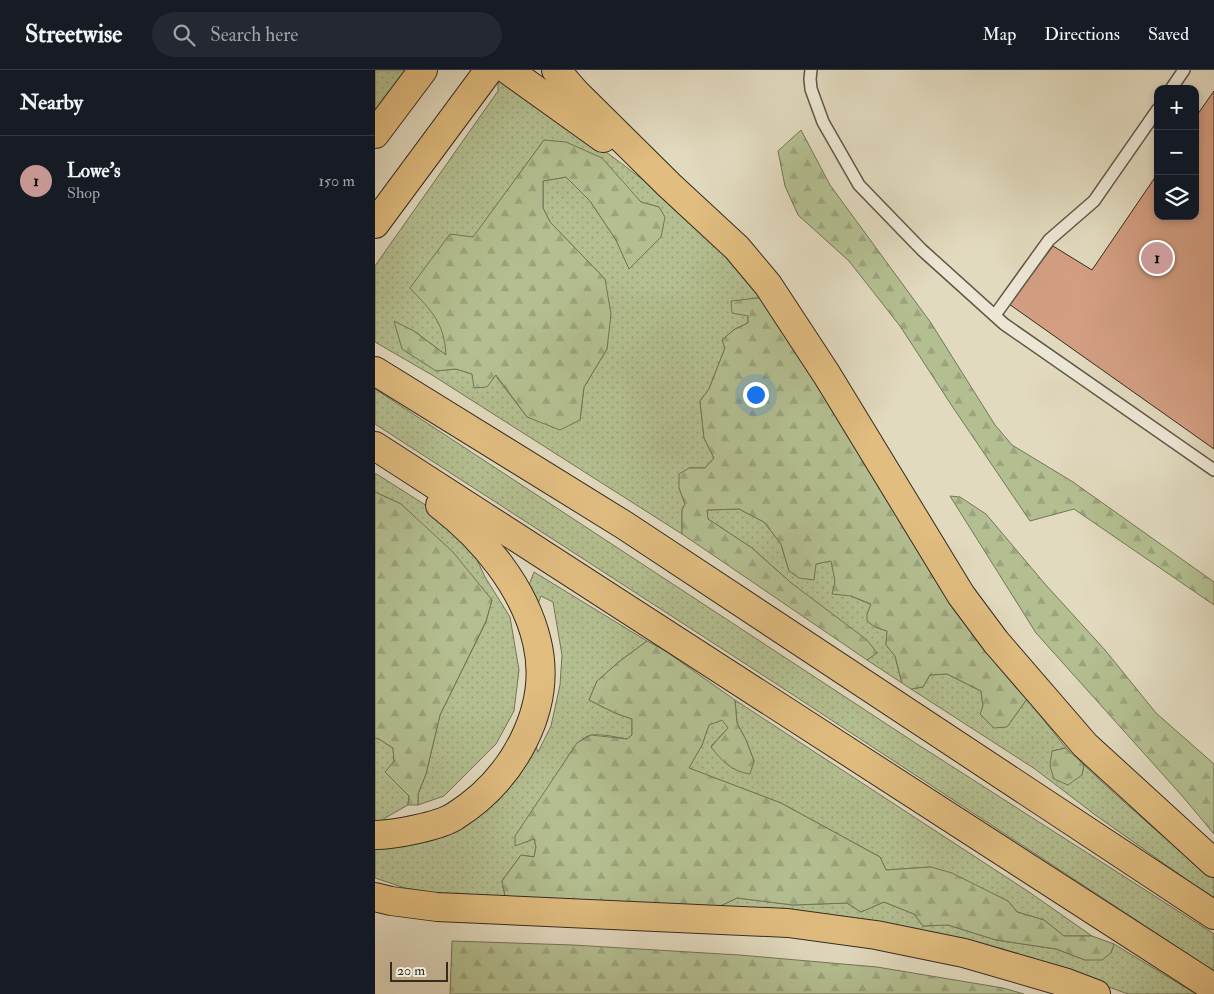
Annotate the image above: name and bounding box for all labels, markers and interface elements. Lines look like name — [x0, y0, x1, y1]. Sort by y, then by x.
search box — [152, 12, 502, 57]
text: Streetwise — [25, 19, 122, 50]
icon: search — [170, 21, 198, 49]
text: Search here — [210, 23, 298, 47]
text: Map — [983, 23, 1016, 46]
text: Directions — [1044, 23, 1120, 46]
text: Saved — [1148, 23, 1189, 46]
map controls — [1154, 85, 1199, 220]
button: + — [1154, 85, 1199, 130]
text: Nearby — [20, 89, 83, 116]
button: − — [1154, 130, 1199, 175]
text: Lowe's — [67, 159, 120, 183]
text: 1 — [33, 171, 39, 191]
text: 150 m — [318, 171, 355, 191]
button: layers — [1154, 175, 1199, 220]
text: Shop — [67, 183, 100, 203]
pin: 1 — [1141, 239, 1173, 277]
your location — [743, 382, 769, 408]
scale bar — [390, 959, 447, 982]
text: 20 m — [397, 962, 425, 979]

